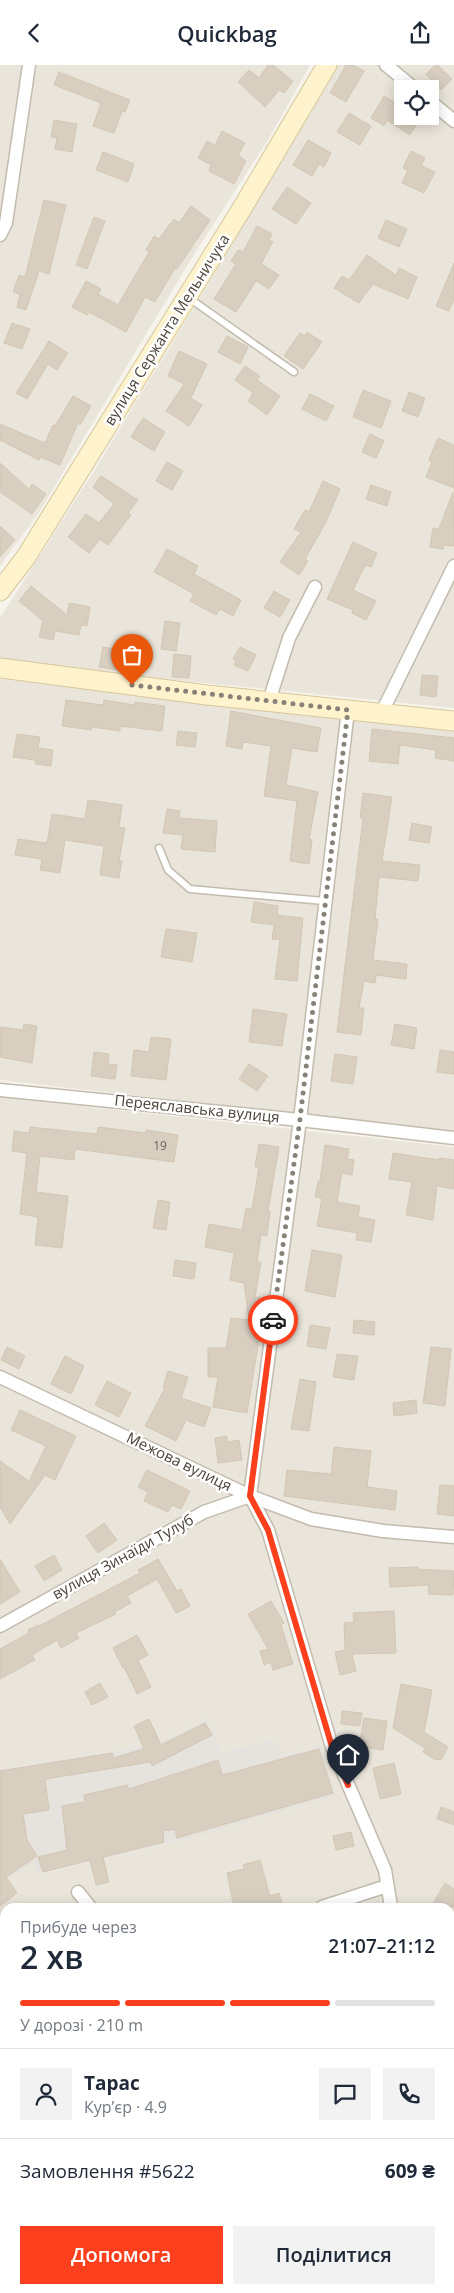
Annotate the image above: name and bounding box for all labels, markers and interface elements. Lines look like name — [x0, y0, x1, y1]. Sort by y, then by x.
text: Quickbag — [177, 18, 277, 48]
icon: back — [20, 19, 48, 47]
icon: share — [406, 19, 434, 47]
map controls — [394, 80, 439, 125]
button: locate — [394, 80, 439, 125]
street label: вулиця Сержанта Мельничука — [99, 230, 233, 429]
pin — [111, 634, 153, 685]
icon: bag — [118, 641, 146, 669]
street label: Переяславська вулиця — [114, 1089, 281, 1127]
house number: 19 — [153, 1137, 167, 1154]
courier — [248, 1295, 298, 1345]
icon: car — [259, 1306, 287, 1334]
street label: Межова вулиця — [123, 1427, 235, 1495]
street label: вулиця Зинаїди Тулуб — [48, 1509, 197, 1603]
pin — [327, 1734, 369, 1785]
icon: home — [334, 1741, 362, 1769]
text: Прибуде через — [20, 1916, 137, 1938]
text: 21:07–21:12 — [328, 1933, 435, 1959]
text: 2 хв — [20, 1935, 83, 1978]
text: У дорозі · 210 m — [20, 2014, 143, 2036]
button: person — [20, 2068, 72, 2120]
button: chat — [319, 2068, 371, 2120]
button: phone — [383, 2068, 435, 2120]
text: Тарас — [84, 2070, 140, 2096]
text: Кур’єр · 4.9 — [84, 2096, 167, 2118]
text: Замовлення #5622 — [20, 2158, 195, 2184]
text: 609 ₴ — [385, 2158, 435, 2184]
button: Допомога — [20, 2226, 223, 2284]
button: Поділитися — [233, 2226, 435, 2284]

